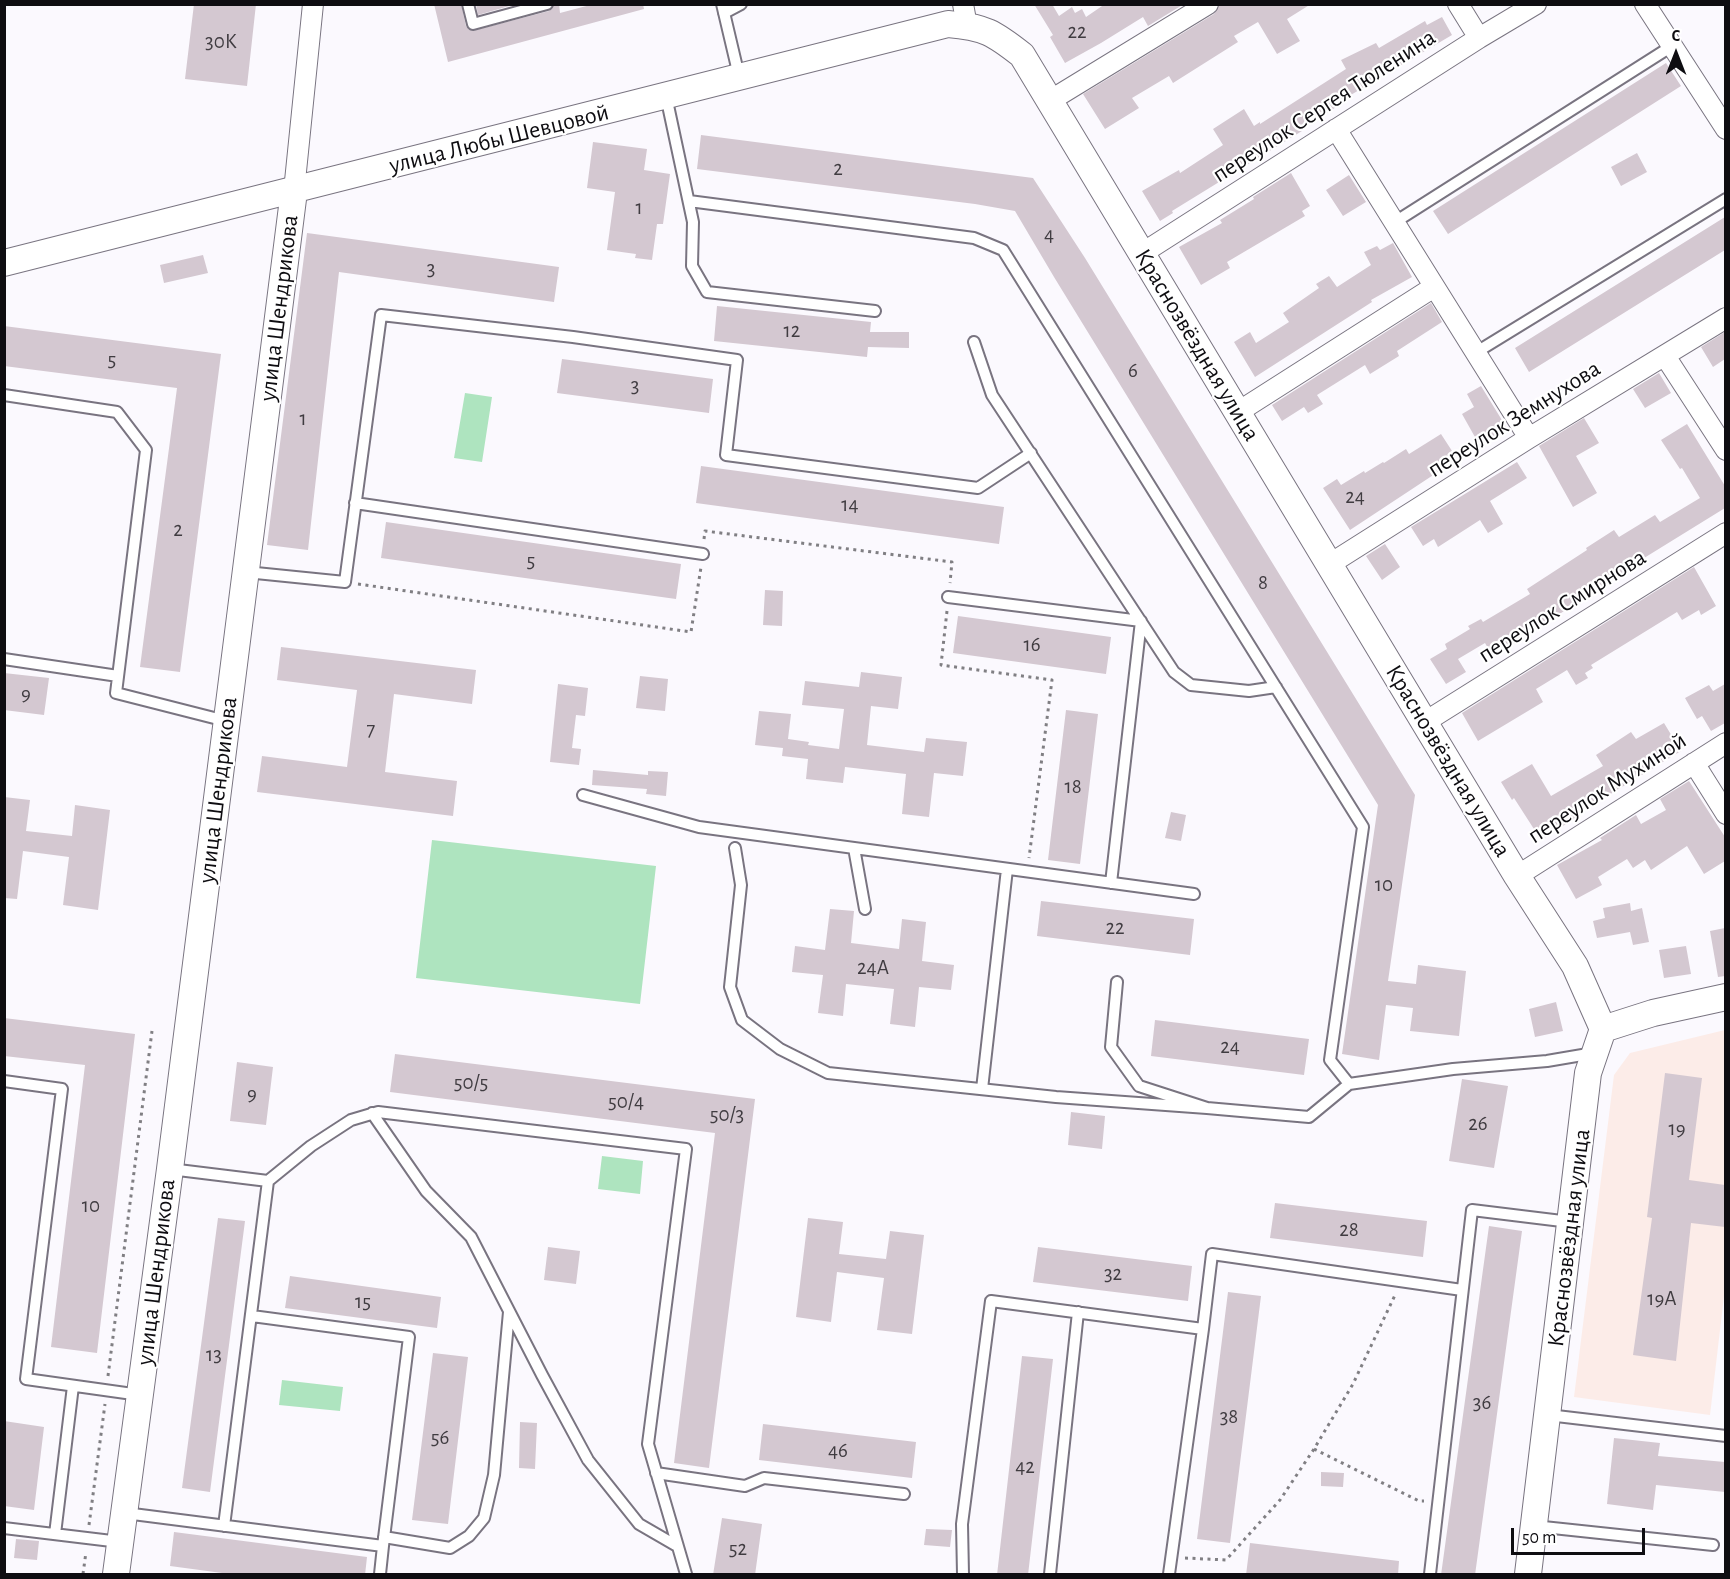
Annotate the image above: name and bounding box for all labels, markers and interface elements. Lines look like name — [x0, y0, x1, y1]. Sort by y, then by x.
house number: 22 — [1067, 19, 1087, 45]
street label: переулок Сергея Тюленина — [1207, 23, 1441, 189]
north arrow — [1646, 24, 1706, 84]
text: С — [1672, 28, 1680, 44]
house number: 30К — [205, 29, 237, 55]
street label: улица Любы Шевцовой — [386, 98, 612, 180]
house number: 2 — [833, 156, 843, 182]
house number: 1 — [635, 195, 643, 221]
street label: улица Шендрикова — [253, 213, 305, 403]
house number: 4 — [1044, 222, 1054, 248]
street label: Краснозвёздная улица — [1128, 244, 1266, 446]
house number: 3 — [427, 256, 435, 282]
house number: 12 — [784, 318, 800, 344]
house number: 5 — [108, 347, 116, 373]
street label: переулок Земнухова — [1422, 354, 1606, 484]
house number: 6 — [1128, 358, 1138, 384]
house number: 3 — [631, 373, 639, 399]
house number: 1 — [299, 406, 307, 432]
house number: 24 — [1345, 484, 1365, 510]
house number: 14 — [841, 492, 859, 518]
house number: 2 — [173, 517, 183, 543]
street label: переулок Смирнова — [1473, 543, 1651, 669]
house number: 5 — [527, 548, 535, 574]
house number: 8 — [1258, 570, 1268, 596]
house number: 16 — [1023, 632, 1041, 658]
street label: Краснозвёздная улица — [1379, 660, 1517, 862]
house number: 9 — [21, 681, 31, 707]
street label: улица Шендрикова — [192, 695, 244, 885]
house number: 7 — [367, 717, 375, 743]
street label: переулок Мухиной — [1522, 726, 1692, 850]
house number: 18 — [1064, 774, 1082, 800]
house number: 10 — [1375, 872, 1393, 898]
house number: 22 — [1105, 915, 1125, 941]
house number: 24А — [857, 955, 889, 981]
house number: 24 — [1220, 1034, 1240, 1060]
house number: 50/5 — [454, 1070, 488, 1096]
house number: 9 — [247, 1081, 257, 1107]
house number: 50/4 — [608, 1089, 644, 1115]
house number: 50/3 — [710, 1102, 744, 1128]
house number: 26 — [1468, 1111, 1488, 1137]
house number: 19 — [1668, 1116, 1686, 1142]
street label: Краснозвёздная улица — [1541, 1127, 1597, 1349]
street label: улица Шендрикова — [130, 1177, 182, 1367]
house number: 10 — [82, 1193, 100, 1219]
house number: 28 — [1339, 1217, 1359, 1243]
house number: 32 — [1104, 1261, 1122, 1287]
house number: 19А — [1647, 1286, 1677, 1312]
house number: 15 — [355, 1289, 371, 1315]
house number: 13 — [206, 1342, 222, 1368]
house number: 36 — [1473, 1390, 1491, 1416]
house number: 38 — [1220, 1404, 1238, 1430]
house number: 56 — [431, 1425, 449, 1451]
house number: 46 — [828, 1438, 848, 1464]
house number: 42 — [1015, 1454, 1035, 1480]
scale bar — [1514, 1516, 1648, 1554]
text: 50 m — [1522, 1529, 1556, 1547]
house number: 52 — [729, 1536, 747, 1562]

